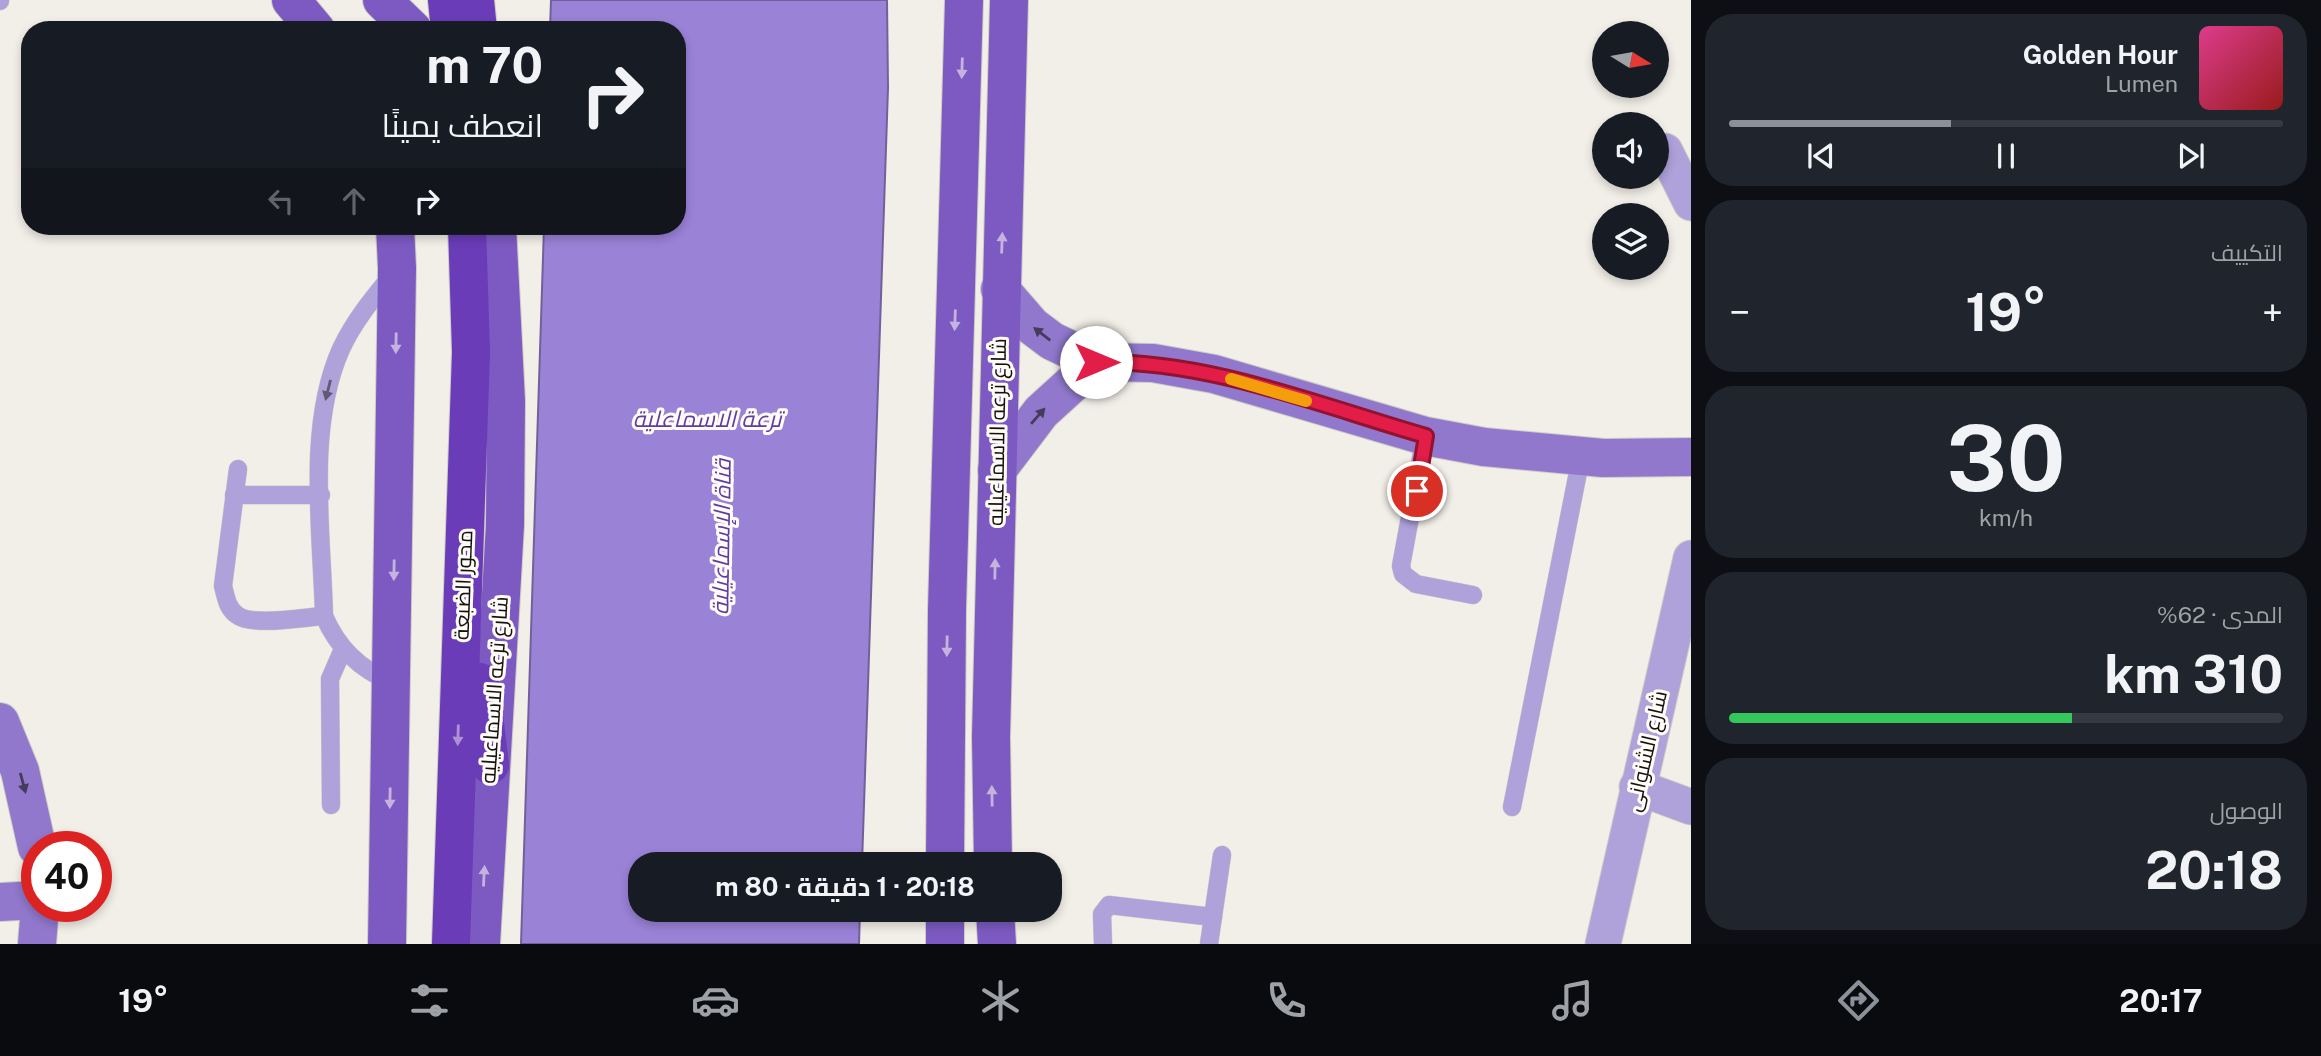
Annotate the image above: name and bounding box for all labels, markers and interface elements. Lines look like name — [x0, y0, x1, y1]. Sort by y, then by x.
north arrow — [1592, 21, 1670, 98]
map controls — [1592, 21, 1669, 280]
text: 70 m — [426, 36, 543, 94]
text: Golden Hour — [2023, 39, 2178, 70]
icon: right — [567, 49, 658, 140]
one-way arrow — [956, 57, 967, 79]
text: Lumen — [2105, 70, 2178, 97]
text: انعطف يمينًا — [382, 107, 543, 144]
button: sound — [1592, 112, 1669, 189]
icon: previous — [1802, 137, 1840, 175]
icon: pause — [1987, 137, 2025, 175]
icon: next — [2172, 137, 2210, 175]
icon: left — [262, 182, 300, 220]
icon: ahead — [335, 182, 373, 220]
icon: right — [408, 182, 446, 220]
button: layers — [1592, 203, 1669, 280]
one-way arrow — [996, 232, 1007, 254]
text: التكييف — [2211, 239, 2283, 266]
text: 19° — [1965, 282, 2047, 343]
text: − — [1729, 290, 1750, 335]
text: + — [2262, 290, 2283, 335]
one-way arrow — [949, 309, 961, 331]
position arrow — [1059, 325, 1133, 399]
one-way arrow — [1033, 327, 1051, 341]
one-way arrow — [390, 332, 402, 354]
street label: شارع ترعه الاسماعيليه — [983, 338, 1013, 526]
one-way arrow — [322, 379, 333, 401]
water label: ترعة الاسماعلية — [633, 405, 785, 433]
text: 30 — [1947, 405, 2065, 511]
one-way arrow — [1030, 407, 1046, 425]
water label: قناة الإسماعيلية — [706, 457, 738, 615]
pin — [1387, 461, 1447, 521]
icon: arrive — [1398, 472, 1436, 510]
text: km/h — [1979, 504, 2033, 531]
street label: محور الضبعة — [449, 530, 477, 640]
one-way arrow — [989, 558, 1000, 580]
one-way arrow — [388, 560, 400, 582]
street label: شارع ترعه الاسماعيليه — [475, 596, 515, 785]
text: المدى · 62% — [2157, 601, 2283, 628]
one-way arrow — [941, 635, 953, 657]
text: 310 km — [2104, 644, 2283, 705]
street label: شارع الشنوانى — [1620, 688, 1674, 814]
one-way arrow — [452, 724, 464, 746]
one-way arrow — [19, 773, 29, 794]
one-way arrow — [986, 785, 997, 807]
one-way arrow — [384, 787, 396, 809]
text: الوصول — [2210, 797, 2283, 824]
speed limit sign: 40 — [21, 831, 112, 922]
text: 20:18 — [2145, 840, 2283, 901]
one-way arrow — [479, 865, 490, 887]
text: 20:18 · 1 دقيقة · 80 m — [715, 871, 975, 902]
icon: filters — [405, 976, 454, 1025]
icon: car — [691, 976, 740, 1025]
icon: climate — [976, 976, 1025, 1025]
icon: phone — [1262, 976, 1311, 1025]
icon: music — [1548, 976, 1597, 1025]
icon: directions — [1834, 976, 1883, 1025]
text: 19° — [118, 982, 168, 1019]
text: 20:17 — [2119, 982, 2203, 1019]

